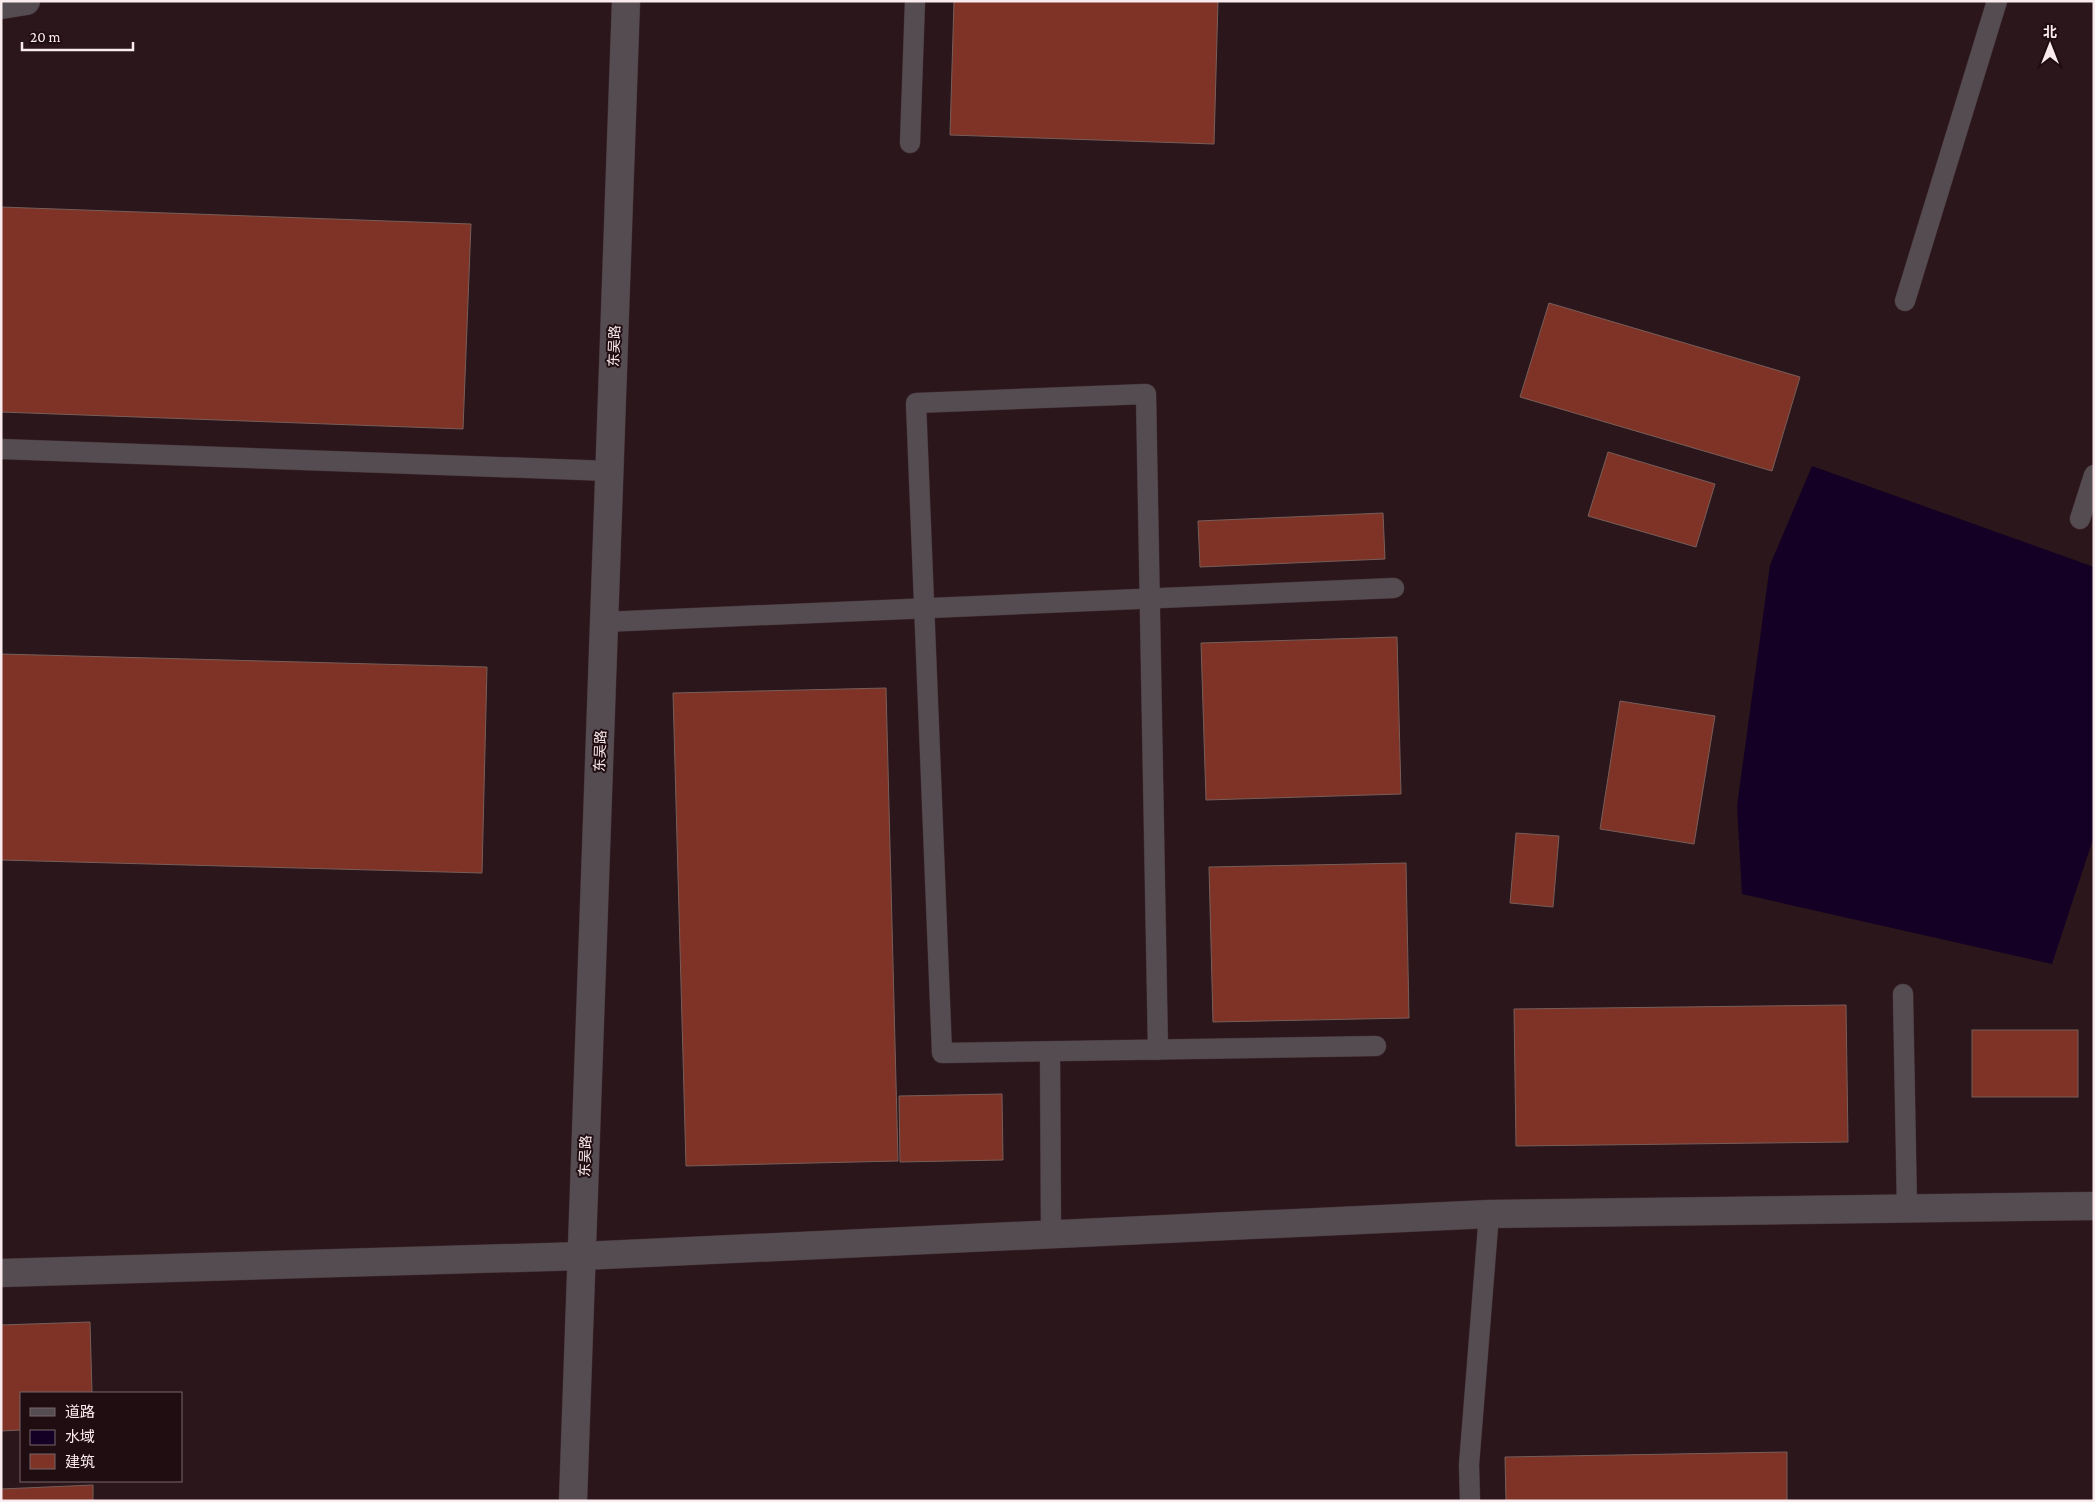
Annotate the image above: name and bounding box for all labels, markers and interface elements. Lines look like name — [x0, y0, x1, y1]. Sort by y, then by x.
scale bar — [22, 20, 134, 52]
north arrow — [2025, 20, 2075, 70]
text: 北 — [2043, 24, 2057, 40]
text: 20 m — [30, 29, 61, 45]
street label: 东吴路 — [605, 325, 623, 367]
street label: 东吴路 — [591, 730, 609, 772]
street label: 东吴路 — [576, 1135, 594, 1177]
legend — [20, 1392, 182, 1482]
text: 道路 — [65, 1404, 95, 1420]
text: 水域 — [65, 1429, 95, 1445]
text: 建筑 — [65, 1454, 95, 1470]

